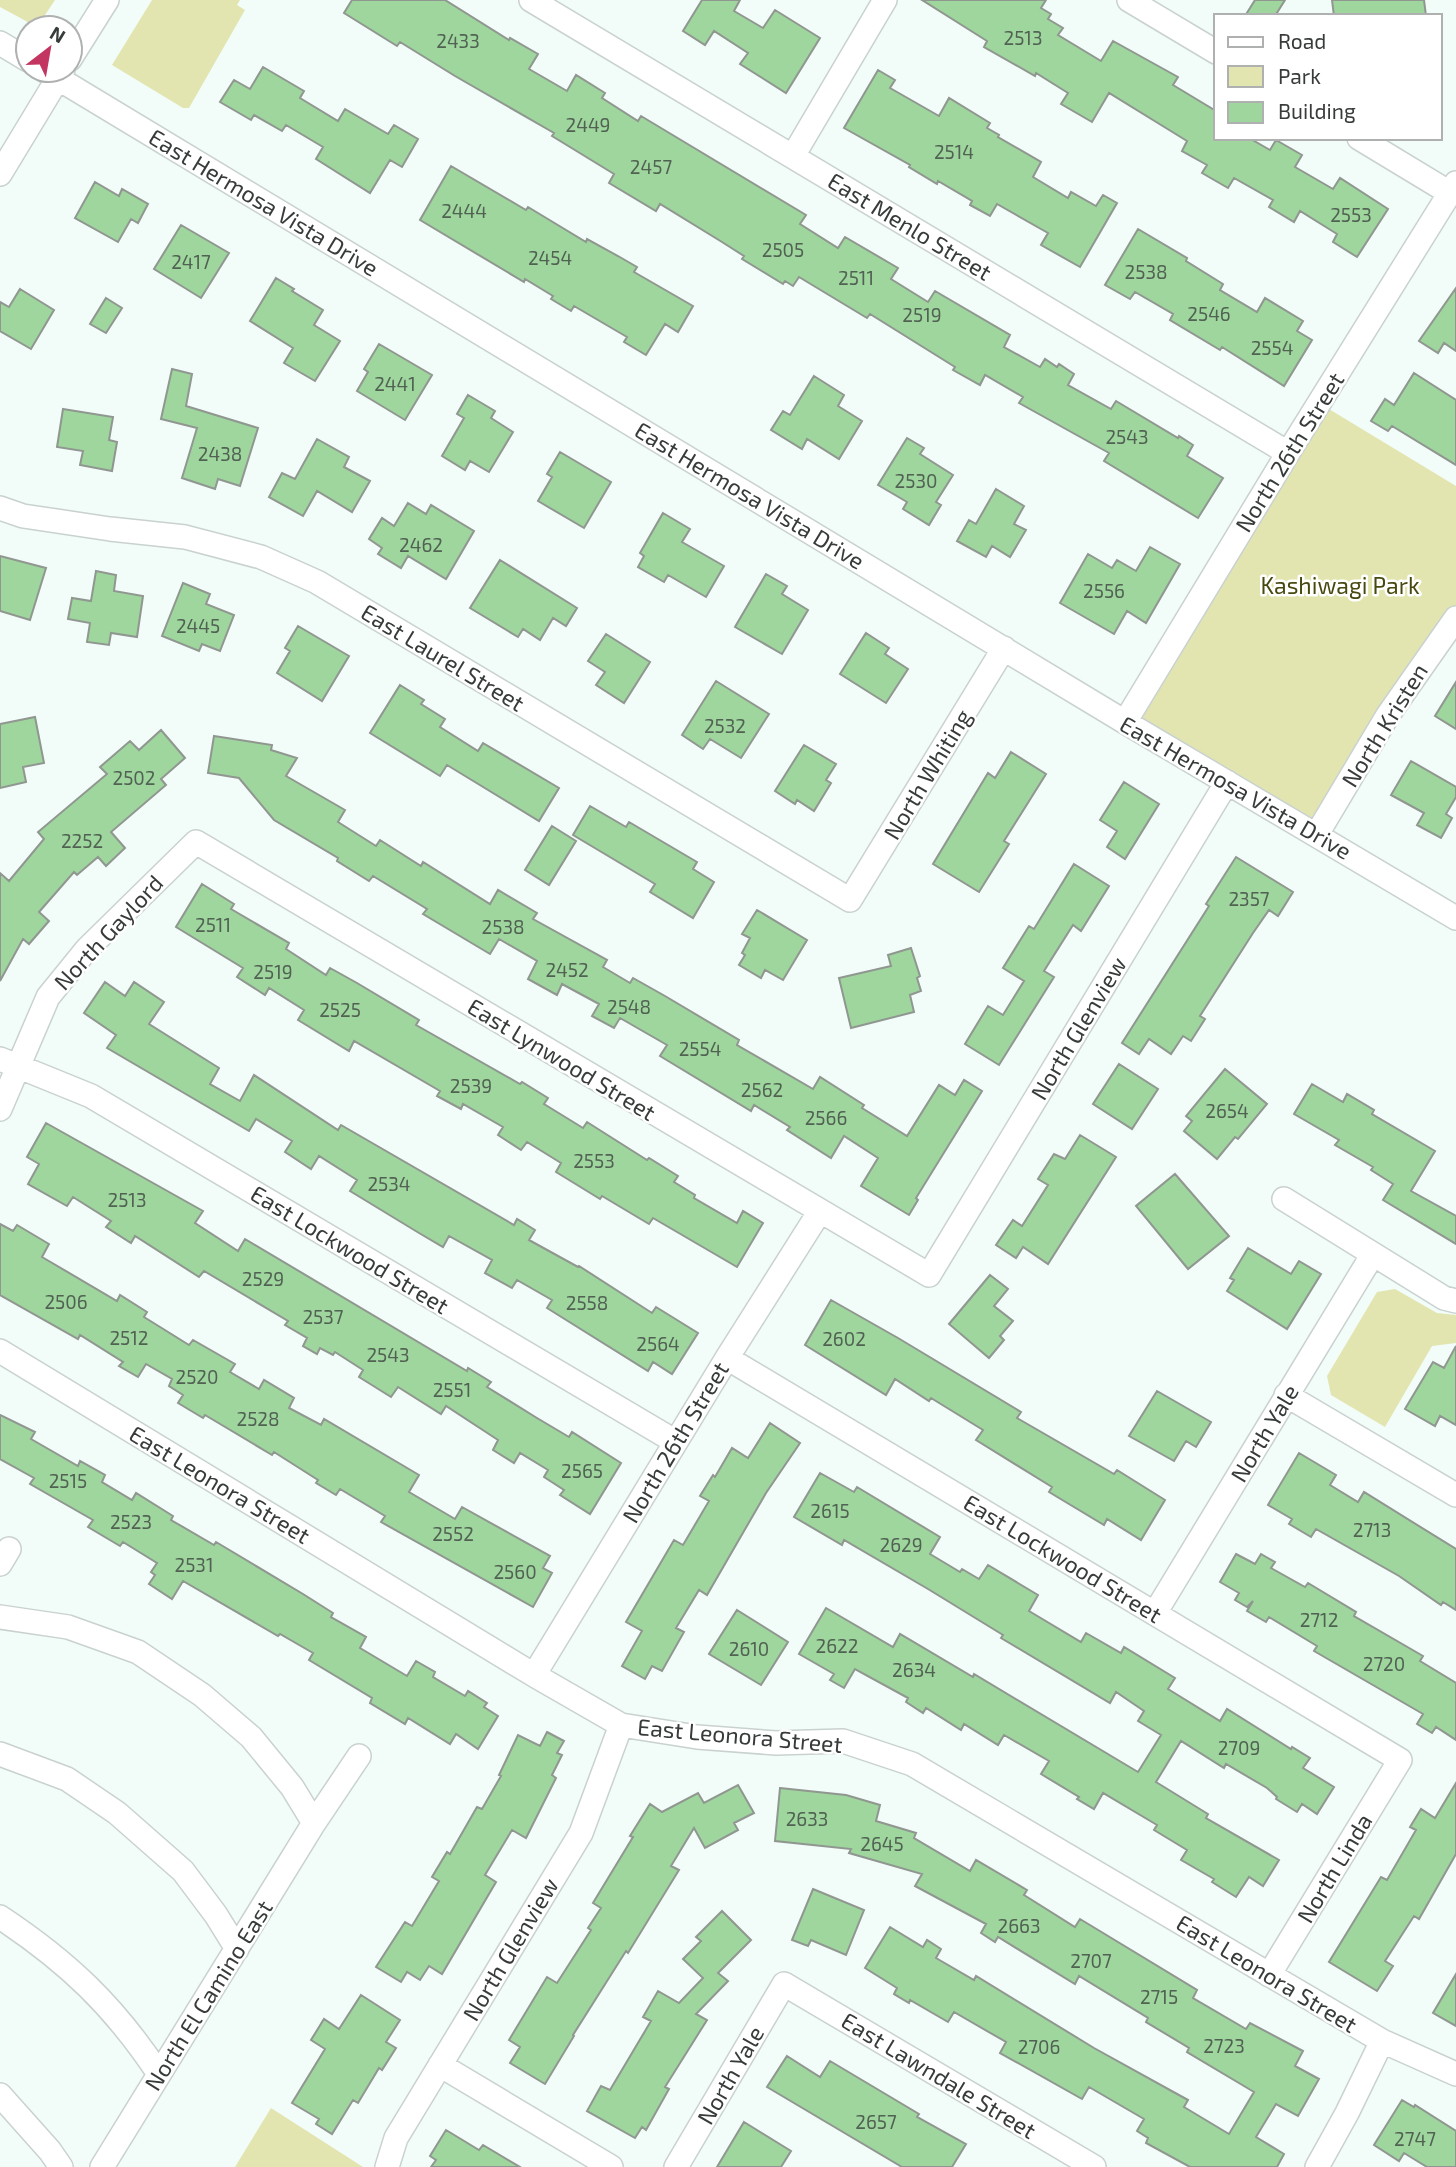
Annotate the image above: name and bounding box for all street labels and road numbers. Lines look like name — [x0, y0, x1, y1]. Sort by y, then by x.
street label: East Hermosa Vista Drive — [144, 122, 384, 282]
street label: East Menlo Street — [823, 166, 997, 286]
street label: North 26th Street — [1229, 367, 1349, 537]
street label: East Hermosa Vista Drive — [630, 415, 870, 575]
street label: East Laurel Street — [356, 597, 530, 717]
street label: North Kristen — [1335, 658, 1433, 792]
street label: North Whiting — [877, 704, 977, 844]
street label: East Hermosa Vista Drive — [1115, 709, 1357, 865]
street label: North Gaylord — [48, 869, 168, 995]
street label: North Glenview — [1024, 951, 1132, 1105]
street label: East Lynwood Street — [463, 992, 661, 1126]
street label: East Lockwood Street — [246, 1179, 454, 1319]
street label: North 26th Street — [616, 1356, 734, 1528]
street label: North Yale — [1224, 1379, 1304, 1487]
street label: East Leonora Street — [125, 1419, 316, 1549]
street label: East Lockwood Street — [959, 1488, 1167, 1628]
street label: East Leonora Street — [636, 1712, 844, 1758]
street label: North Linda — [1290, 1808, 1378, 1928]
street label: North Glenview — [456, 1872, 564, 2026]
street label: North El Camino East — [138, 1894, 278, 2095]
street label: East Leonora Street — [1172, 1908, 1363, 2038]
street label: East Lawndale Street — [837, 2006, 1042, 2144]
street label: North Yale — [691, 2021, 769, 2129]

